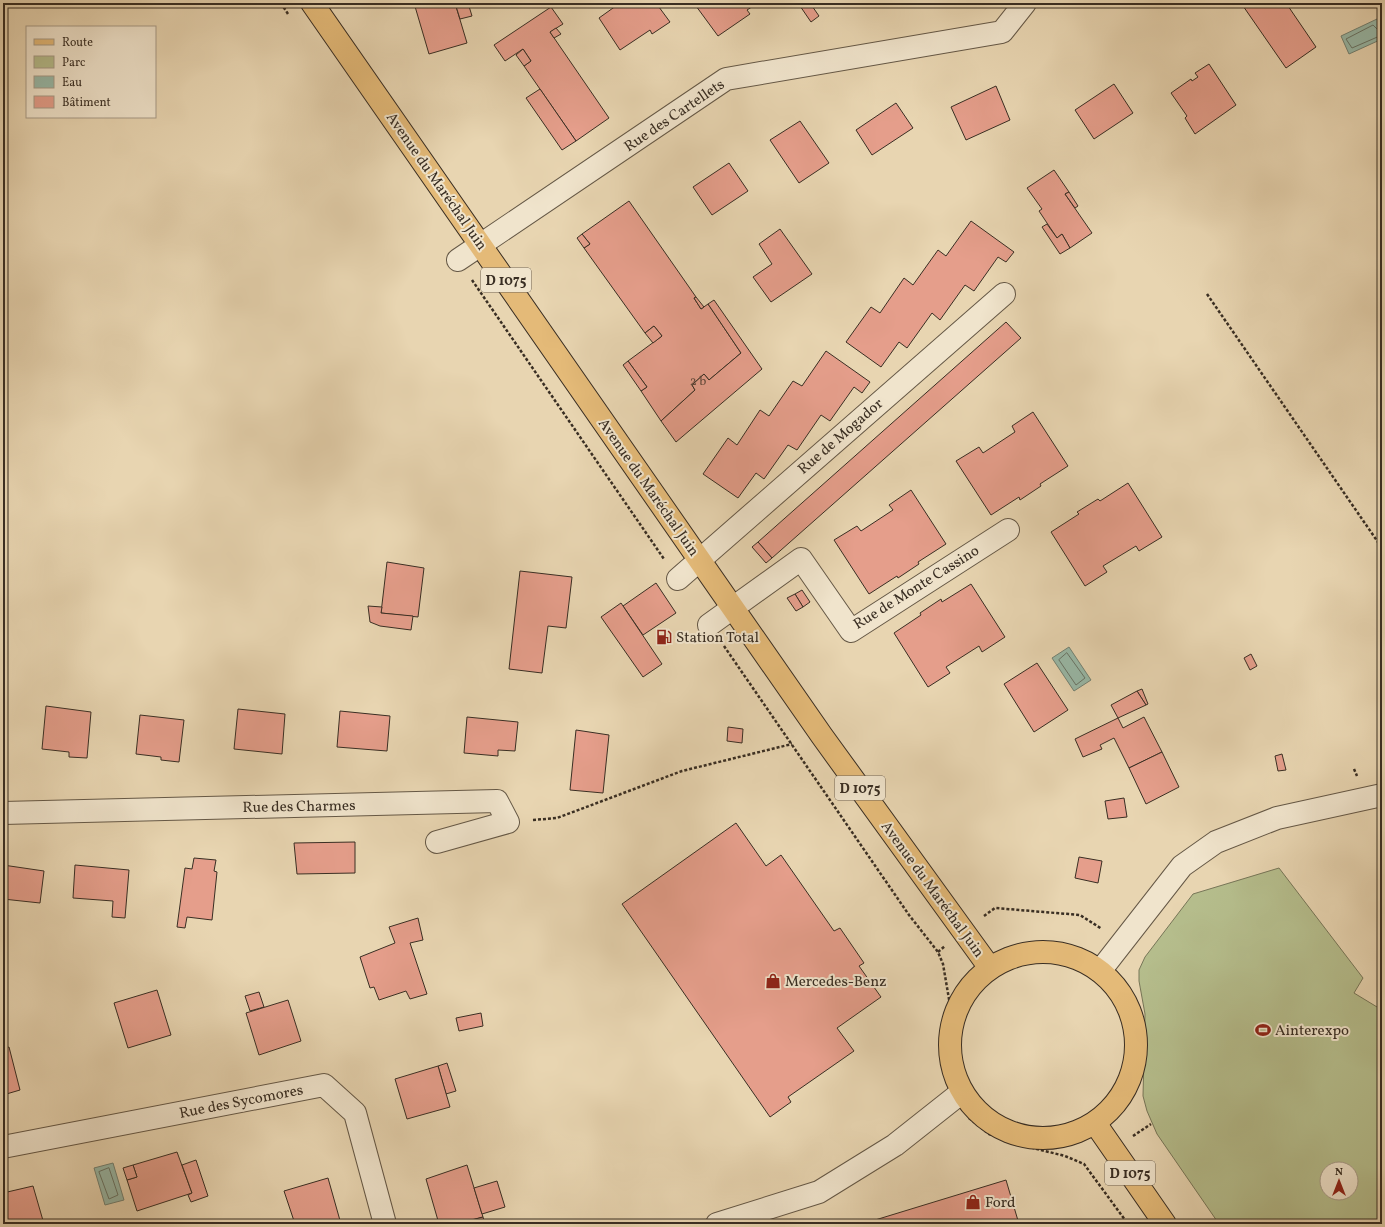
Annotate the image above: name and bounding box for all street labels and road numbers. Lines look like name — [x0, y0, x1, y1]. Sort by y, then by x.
street label: Rue des Cartellets — [620, 75, 729, 158]
street label: Avenue du Maréchal Juin — [380, 109, 491, 255]
road number: D 1075 — [481, 268, 531, 292]
street label: Rue de Mogador — [794, 394, 888, 480]
street label: Avenue du Maréchal Juin — [592, 415, 703, 561]
street label: Rue de Monte Cassino — [850, 541, 984, 636]
road number: D 1075 — [835, 776, 885, 800]
street label: Rue des Charmes — [242, 796, 356, 819]
street label: Avenue du Maréchal Juin — [875, 817, 988, 962]
street label: Rue des Sycomores — [178, 1080, 305, 1125]
road number: D 1075 — [1105, 1161, 1155, 1185]

